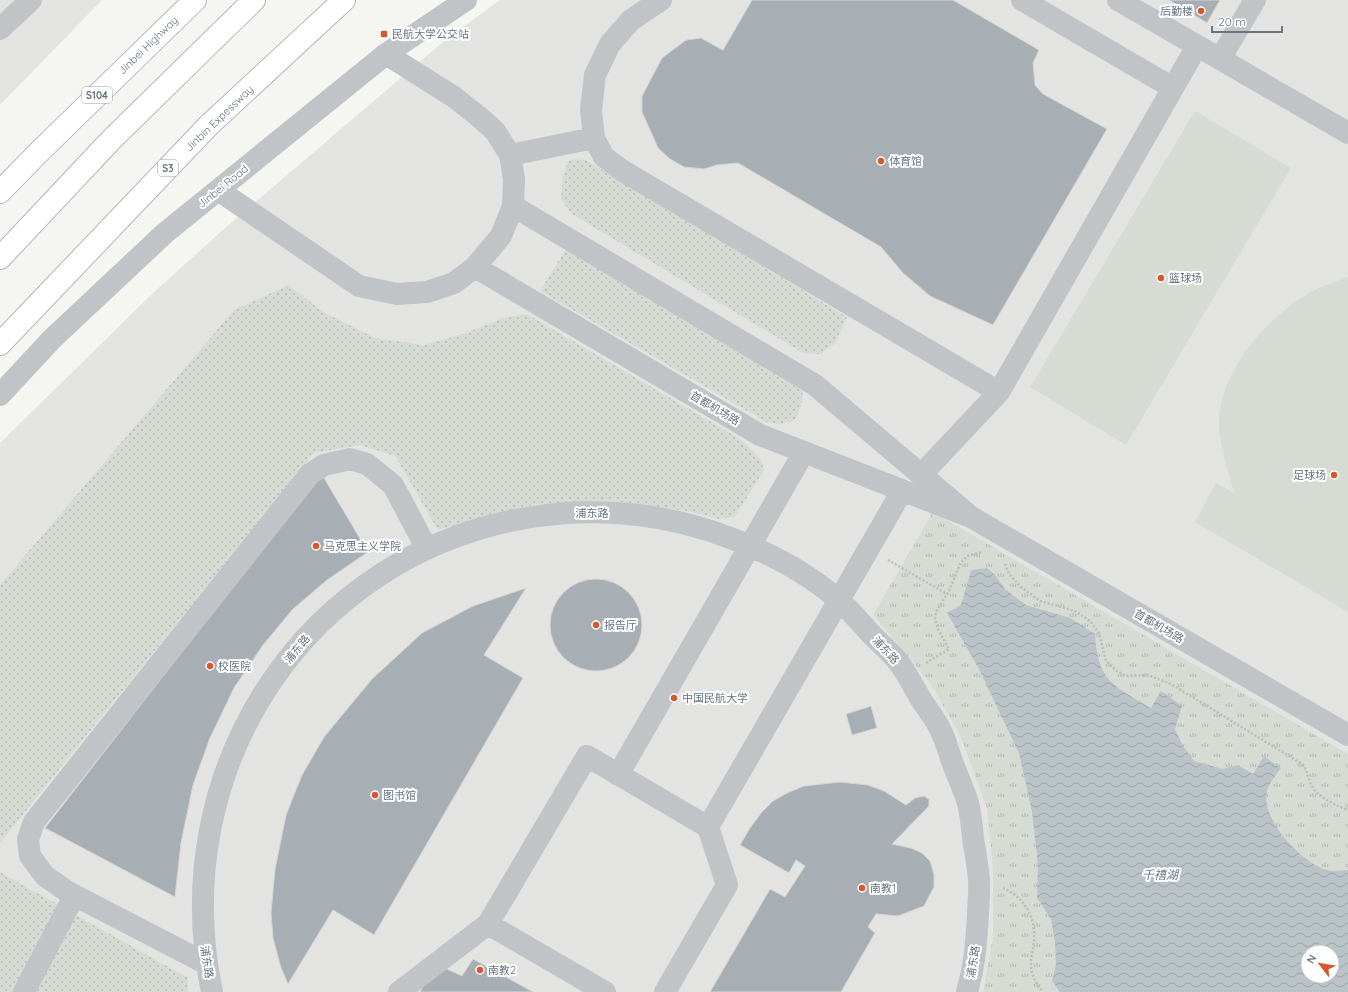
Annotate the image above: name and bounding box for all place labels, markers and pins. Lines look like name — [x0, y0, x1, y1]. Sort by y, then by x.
place label: 后勤楼 — [1160, 4, 1193, 18]
marker: 后勤楼 — [1196, 6, 1206, 16]
place label: 民航大学公交站 — [392, 27, 469, 41]
marker: 民航大学公交站 — [379, 29, 389, 39]
place label: 体育馆 — [889, 154, 922, 168]
marker: 体育馆 — [876, 156, 886, 166]
place label: 篮球场 — [1169, 271, 1202, 285]
marker: 篮球场 — [1156, 273, 1166, 283]
place label: 足球场 — [1293, 468, 1326, 482]
marker: 足球场 — [1329, 470, 1339, 480]
place label: 马克思主义学院 — [324, 539, 401, 553]
marker: 马克思主义学院 — [311, 541, 321, 551]
place label: 报告厅 — [604, 618, 637, 632]
marker: 报告厅 — [591, 620, 601, 630]
place label: 校医院 — [218, 659, 251, 673]
marker: 校医院 — [205, 661, 215, 671]
place label: 中国民航大学 — [682, 691, 748, 705]
marker: 中国民航大学 — [669, 693, 679, 703]
place label: 图书馆 — [383, 788, 416, 802]
marker: 图书馆 — [370, 790, 380, 800]
place label: 南教1 — [870, 881, 896, 895]
marker: 南教1 — [857, 883, 867, 893]
place label: 南教2 — [488, 963, 516, 977]
marker: 南教2 — [475, 965, 485, 975]

